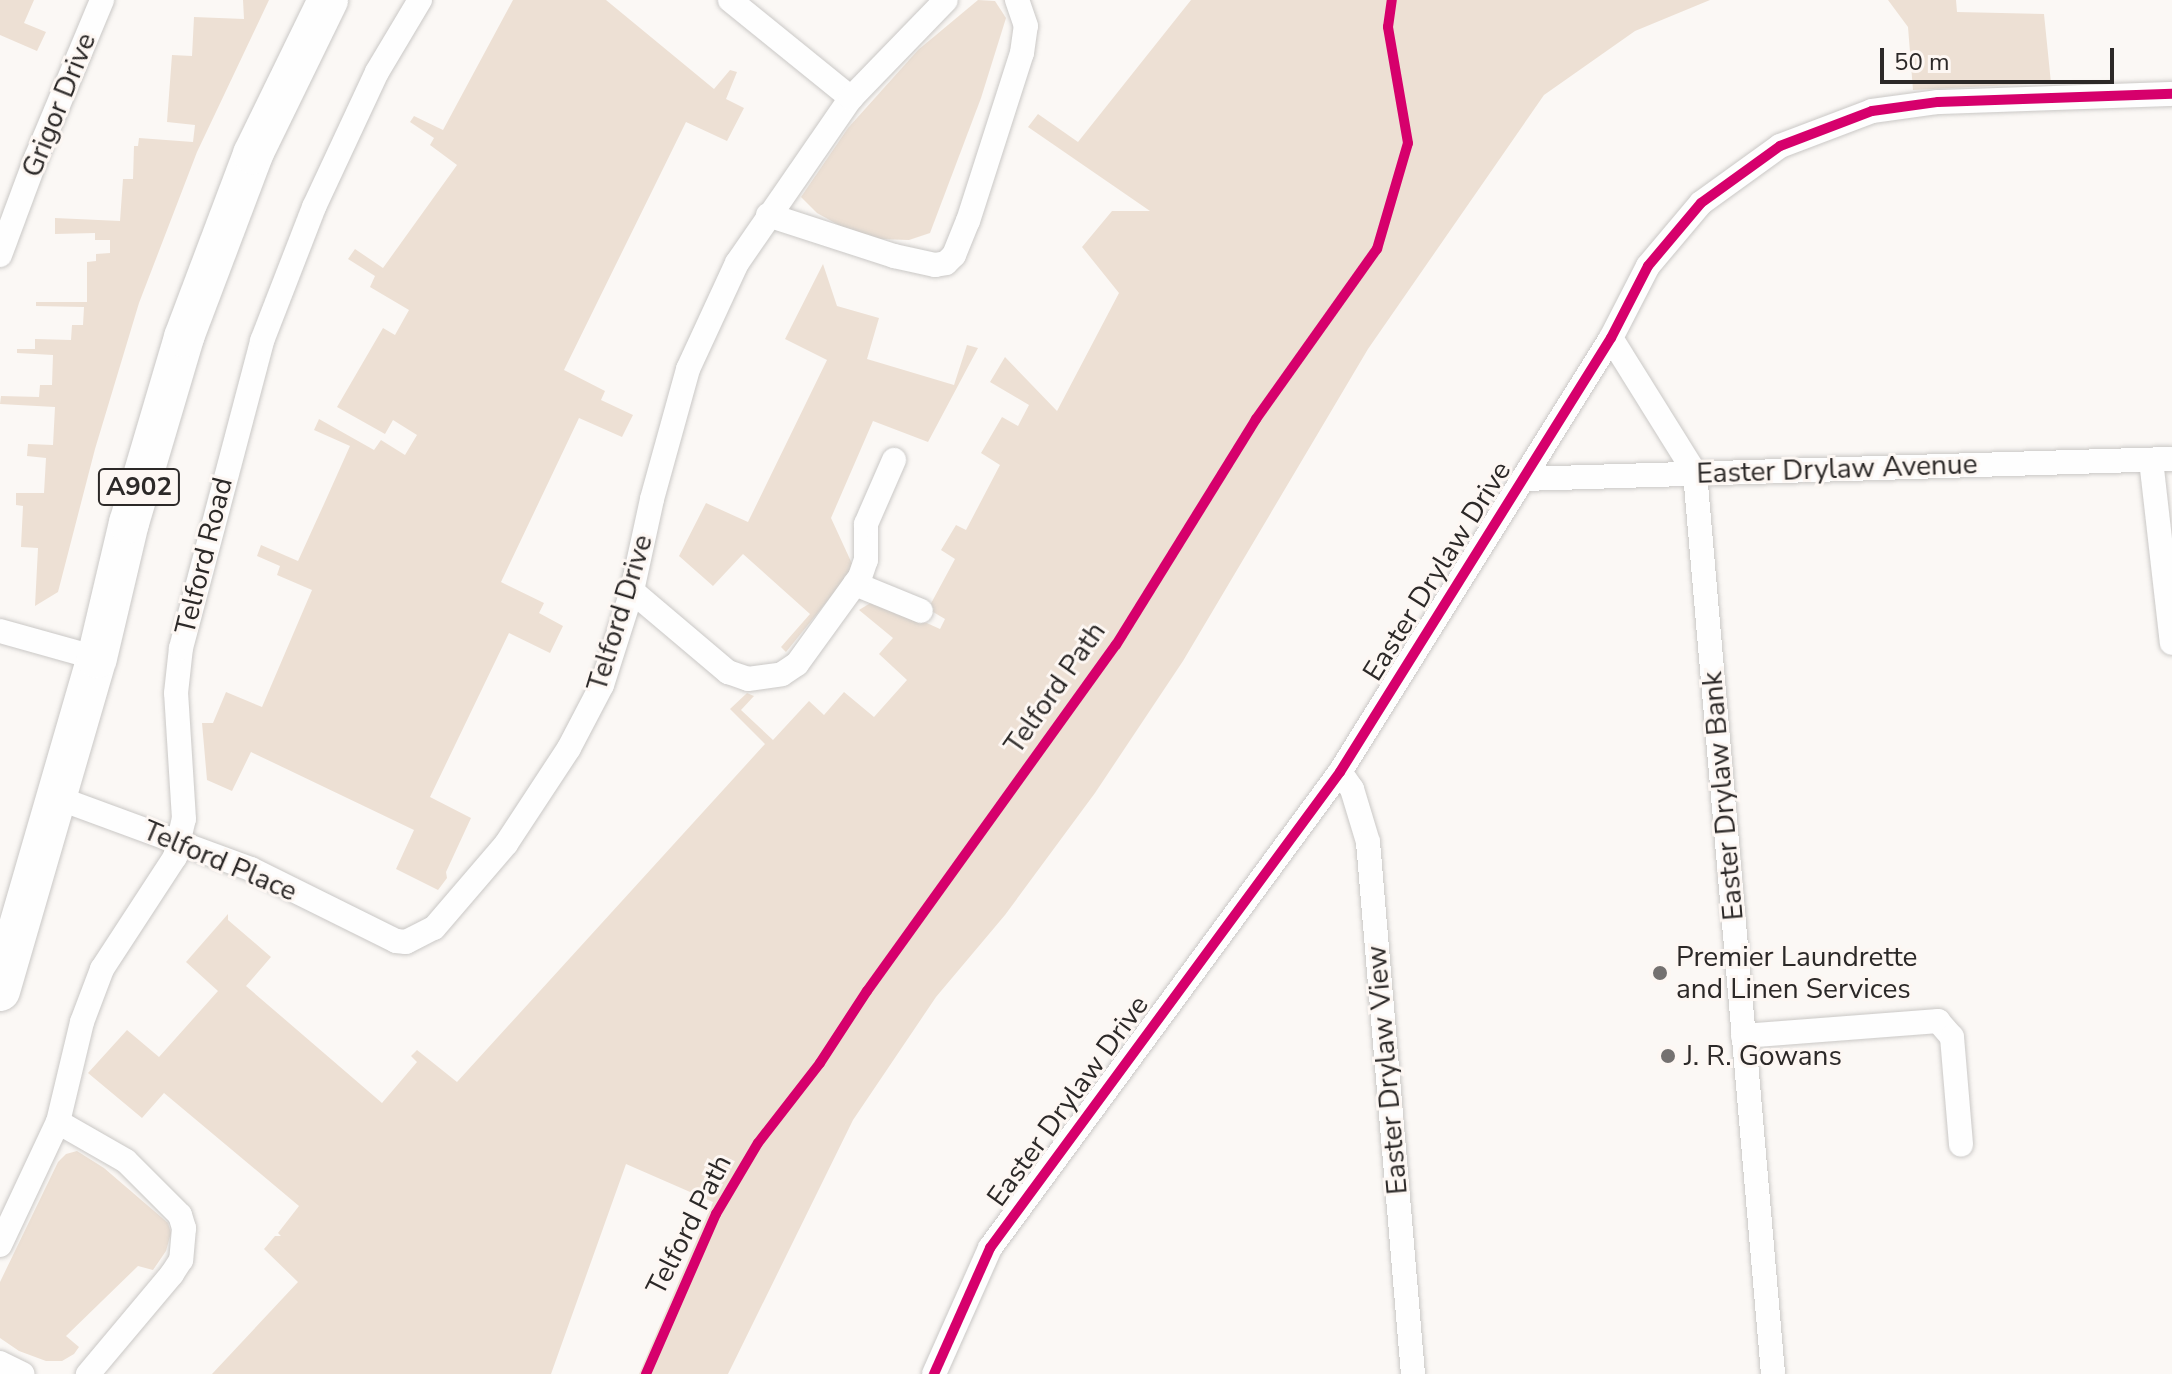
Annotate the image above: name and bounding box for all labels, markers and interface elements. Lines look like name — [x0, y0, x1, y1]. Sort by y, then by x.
street label: Grigor Drive — [15, 28, 103, 182]
scale bar — [1884, 32, 2118, 82]
text: 50 m — [1894, 46, 1950, 78]
street label: Easter Drylaw Avenue — [1696, 447, 1978, 491]
street label: Easter Drylaw Drive — [1356, 455, 1518, 687]
road number: A902 — [97, 465, 181, 509]
street label: Telford Road — [168, 474, 240, 638]
street label: Telford Drive — [580, 531, 660, 695]
street label: Telford Path — [997, 616, 1113, 760]
street label: Easter Drylaw Bank — [1695, 670, 1751, 922]
street label: Telford Place — [138, 813, 302, 909]
place label: Premier Laundrette and Linen Services — [1676, 940, 1917, 1006]
street label: Easter Drylaw View — [1359, 944, 1415, 1196]
marker: Premier Laundrette and Linen Services — [1651, 964, 1669, 982]
street label: Easter Drylaw Drive — [980, 989, 1156, 1213]
place label: J. R. Gowans — [1684, 1039, 1842, 1073]
marker: J. R. Gowans — [1659, 1047, 1677, 1065]
street label: Telford Path — [639, 1149, 739, 1301]

